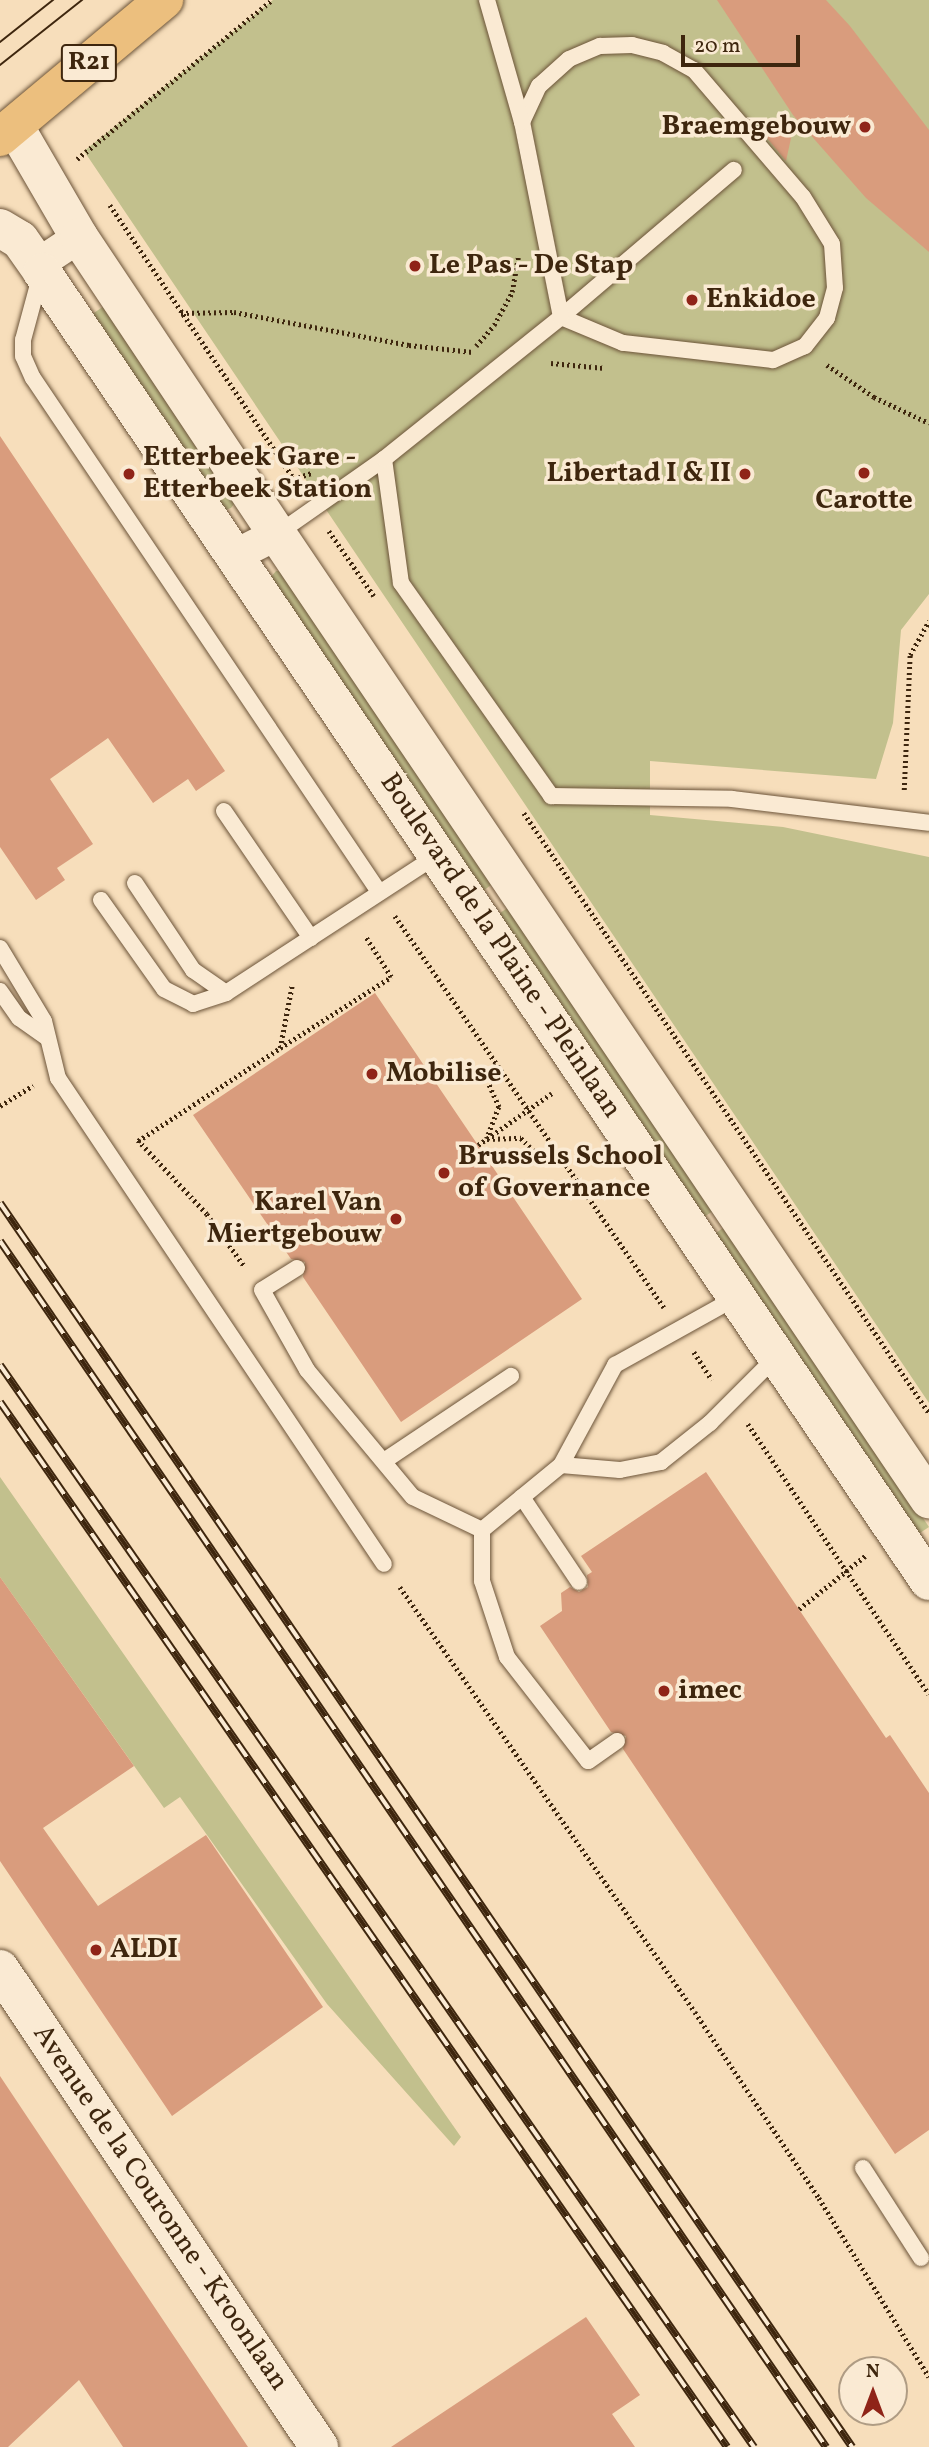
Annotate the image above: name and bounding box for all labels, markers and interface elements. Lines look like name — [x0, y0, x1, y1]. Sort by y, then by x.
scale bar — [684, 21, 803, 65]
text: 20 m — [694, 32, 740, 61]
road number: R21 — [59, 40, 119, 86]
place label: Braemgebouw — [662, 110, 851, 144]
marker: Braemgebouw — [857, 119, 873, 135]
place label: Le Pas - De Stap — [429, 249, 634, 283]
marker: Le Pas - De Stap — [407, 258, 423, 274]
place label: Enkidoe — [706, 283, 816, 317]
marker: Enkidoe — [684, 292, 700, 308]
place label: Etterbeek Gare - Etterbeek Station — [143, 441, 372, 507]
place label: Libertad I & II — [546, 457, 731, 491]
marker: Carotte — [856, 465, 872, 481]
marker: Etterbeek Gare - Etterbeek Station — [121, 466, 137, 482]
marker: Libertad I & II — [737, 466, 753, 482]
place label: Carotte — [815, 484, 913, 518]
street label: Boulevard de la Plaine - Pleinlaan — [371, 767, 629, 1125]
place label: Mobilise — [386, 1057, 502, 1091]
marker: Mobilise — [364, 1066, 380, 1082]
place label: Brussels School of Governance — [458, 1140, 663, 1206]
marker: Brussels School of Governance — [436, 1165, 452, 1181]
place label: Karel Van Miertgebouw — [207, 1186, 382, 1252]
marker: Karel Van Miertgebouw — [388, 1211, 404, 1227]
place label: imec — [678, 1674, 742, 1708]
marker: imec — [656, 1683, 672, 1699]
place label: ALDI — [110, 1933, 178, 1967]
marker: ALDI — [88, 1942, 104, 1958]
street label: Avenue de la Couronne - Kroonlaan — [24, 2018, 296, 2398]
north arrow — [838, 2356, 908, 2426]
text: N — [866, 2359, 880, 2385]

